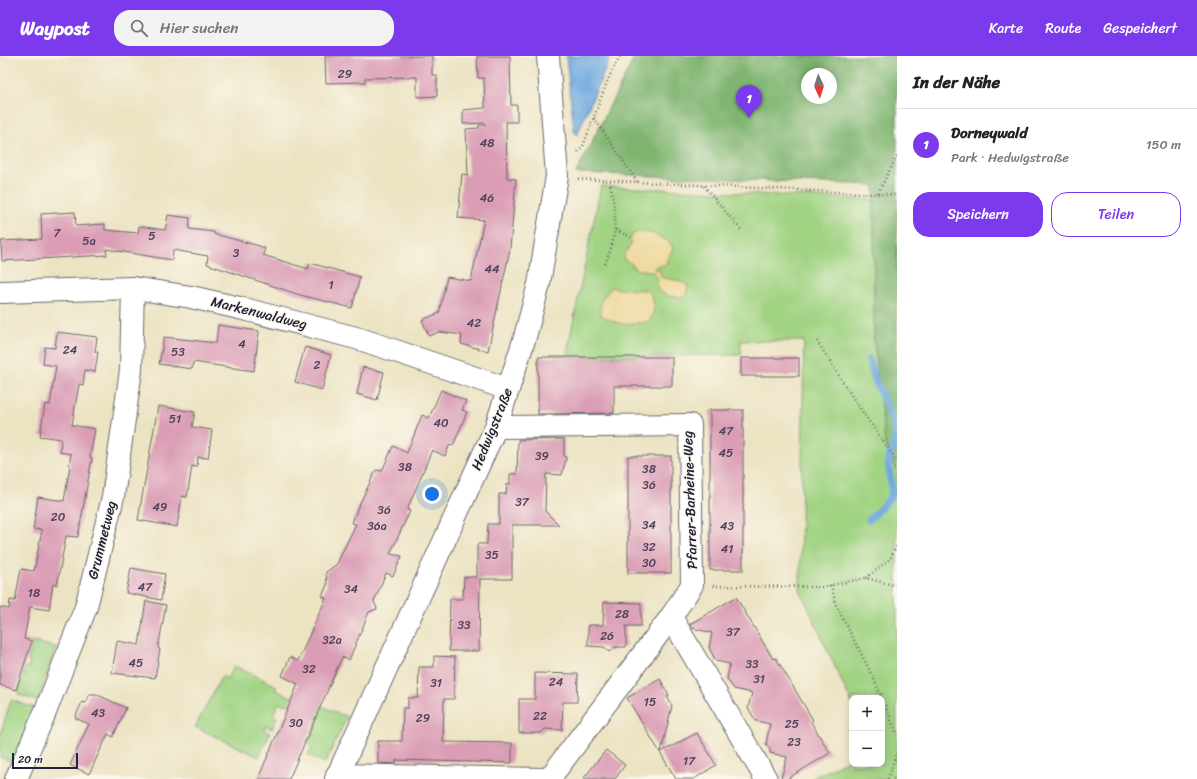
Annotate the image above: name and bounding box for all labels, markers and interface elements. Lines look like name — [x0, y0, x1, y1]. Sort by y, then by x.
search box — [114, 10, 394, 46]
text: Waypost — [20, 12, 90, 45]
text: Hier suchen — [160, 15, 238, 41]
text: Karte — [989, 16, 1023, 41]
text: Route — [1045, 16, 1081, 41]
text: Gespeichert — [1103, 16, 1177, 41]
icon: search — [128, 17, 150, 39]
house number: 29 — [338, 63, 352, 85]
text: In der Nähe — [913, 67, 1000, 97]
north arrow — [801, 68, 837, 104]
pin: 1 — [736, 85, 762, 118]
text: Dorneywald — [951, 120, 1027, 146]
house number: 48 — [480, 132, 494, 154]
text: 1 — [923, 133, 929, 156]
text: 150 m — [1146, 133, 1181, 156]
text: Park · Hedwigstraße — [951, 146, 1069, 169]
house number: 46 — [480, 187, 494, 209]
button: Speichern — [913, 192, 1043, 237]
button: Teilen — [1051, 192, 1181, 237]
house number: 7 — [54, 222, 62, 244]
house number: 5 — [148, 225, 156, 247]
house number: 5a — [82, 230, 96, 252]
house number: 3 — [233, 242, 240, 264]
house number: 44 — [484, 258, 500, 280]
house number: 1 — [328, 274, 334, 296]
street label: Markenwaldweg — [208, 289, 310, 337]
house number: 42 — [467, 312, 481, 334]
house number: 4 — [238, 333, 246, 355]
house number: 24 — [63, 339, 78, 361]
house number: 53 — [171, 341, 185, 363]
house number: 2 — [314, 354, 321, 376]
street label: Hedwigstraße — [464, 384, 520, 474]
house number: 51 — [169, 408, 181, 430]
house number: 40 — [433, 412, 449, 434]
house number: 47 — [719, 420, 734, 442]
street label: Pfarrer-Barheine-Weg — [675, 430, 705, 570]
house number: 45 — [719, 442, 733, 464]
house number: 39 — [535, 445, 549, 467]
house number: 38 — [398, 456, 412, 478]
house number: 38 — [642, 458, 656, 480]
house number: 36 — [642, 474, 656, 496]
your location — [422, 484, 442, 504]
house number: 37 — [515, 491, 530, 513]
house number: 49 — [153, 496, 167, 518]
street label: Grummetweg — [80, 498, 124, 582]
house number: 36 — [377, 499, 391, 521]
house number: 20 — [51, 506, 66, 528]
house number: 34 — [642, 514, 657, 536]
house number: 36a — [367, 515, 387, 537]
house number: 43 — [720, 515, 734, 537]
house number: 32 — [642, 536, 656, 558]
house number: 41 — [721, 538, 733, 560]
house number: 35 — [485, 544, 499, 566]
house number: 30 — [642, 552, 656, 574]
house number: 47 — [138, 576, 153, 598]
house number: 34 — [344, 578, 359, 600]
house number: 18 — [28, 582, 40, 604]
house number: 28 — [615, 603, 629, 625]
house number: 33 — [457, 614, 471, 636]
house number: 37 — [726, 621, 741, 643]
house number: 26 — [600, 625, 614, 647]
house number: 32a — [322, 629, 342, 651]
house number: 45 — [129, 652, 143, 674]
house number: 33 — [745, 653, 759, 675]
house number: 32 — [302, 658, 316, 680]
house number: 31 — [753, 668, 765, 690]
house number: 24 — [549, 671, 564, 693]
house number: 31 — [430, 672, 442, 694]
house number: 15 — [644, 691, 656, 713]
map controls — [849, 695, 885, 767]
button: + — [849, 695, 885, 731]
house number: 43 — [91, 702, 105, 724]
house number: 22 — [533, 705, 547, 727]
house number: 29 — [416, 707, 430, 729]
house number: 30 — [289, 712, 303, 734]
house number: 25 — [785, 713, 799, 735]
house number: 23 — [787, 731, 801, 753]
button: − — [849, 731, 885, 767]
text: 20 m — [18, 750, 43, 769]
house number: 17 — [683, 750, 696, 772]
scale bar — [12, 751, 78, 770]

